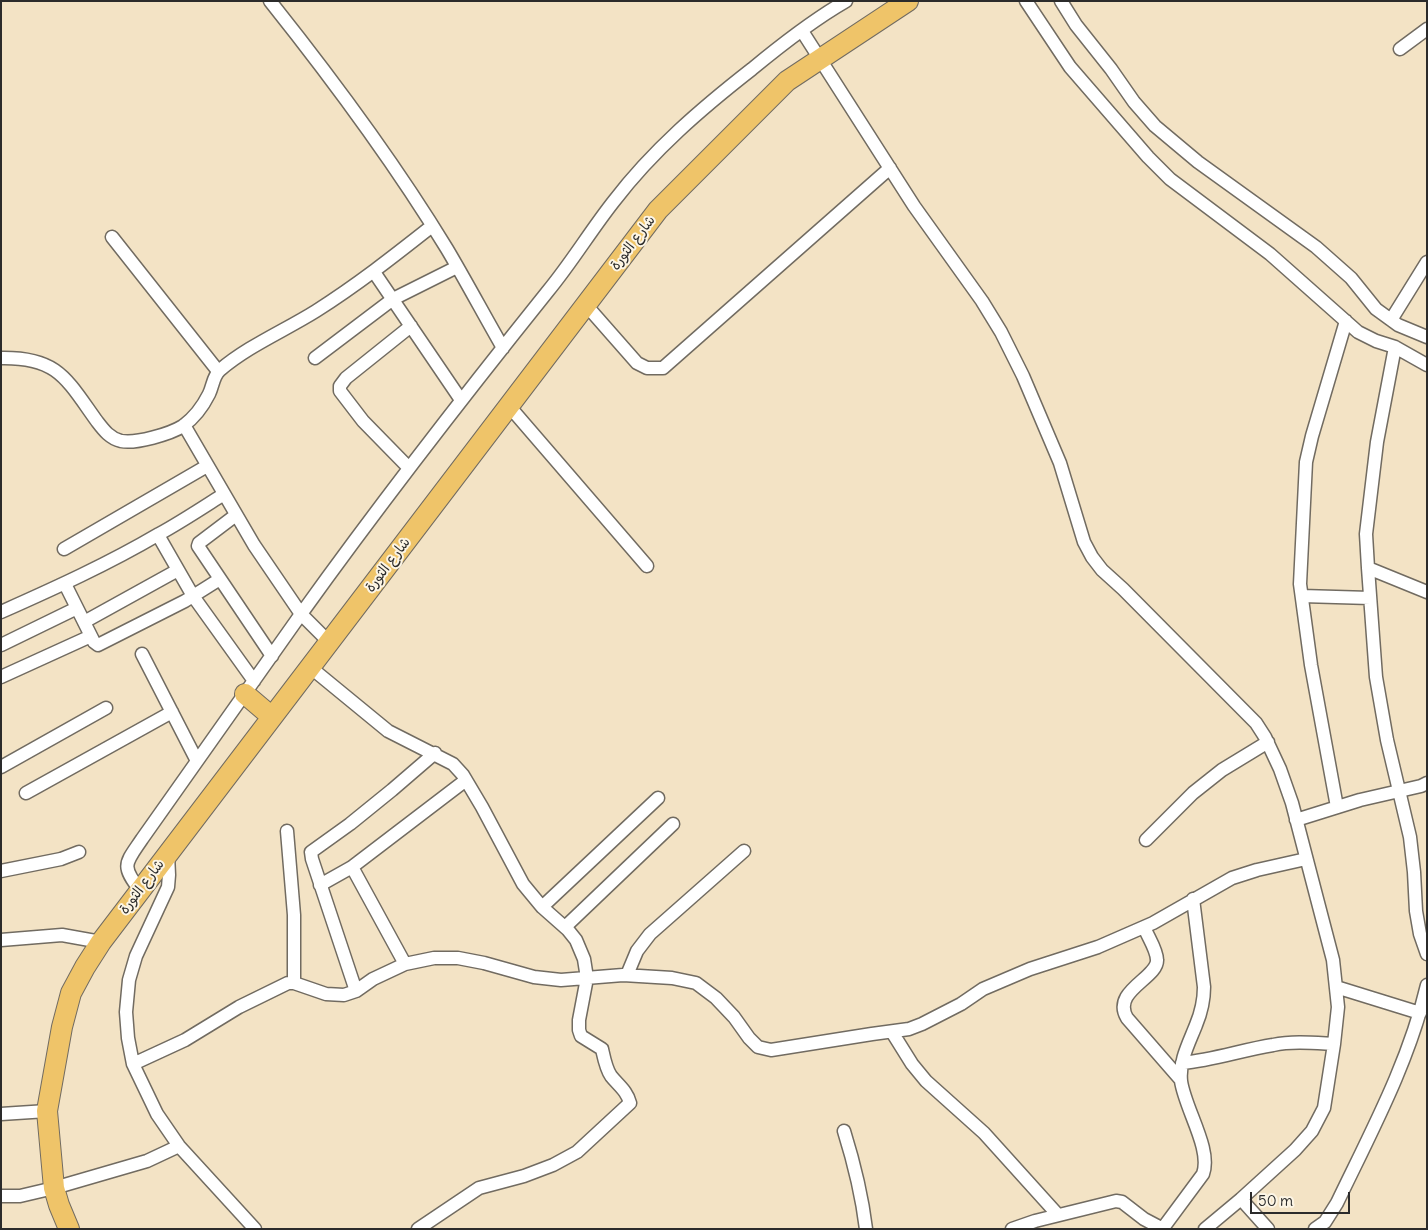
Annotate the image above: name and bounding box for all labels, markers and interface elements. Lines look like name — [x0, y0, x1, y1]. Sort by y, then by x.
street label: شارع الثورة — [607, 212, 659, 274]
street label: شارع الثورة — [362, 534, 414, 596]
street label: شارع الثورة — [116, 856, 168, 918]
scale bar — [1253, 1182, 1353, 1214]
text: 50 m — [1258, 1191, 1293, 1210]

